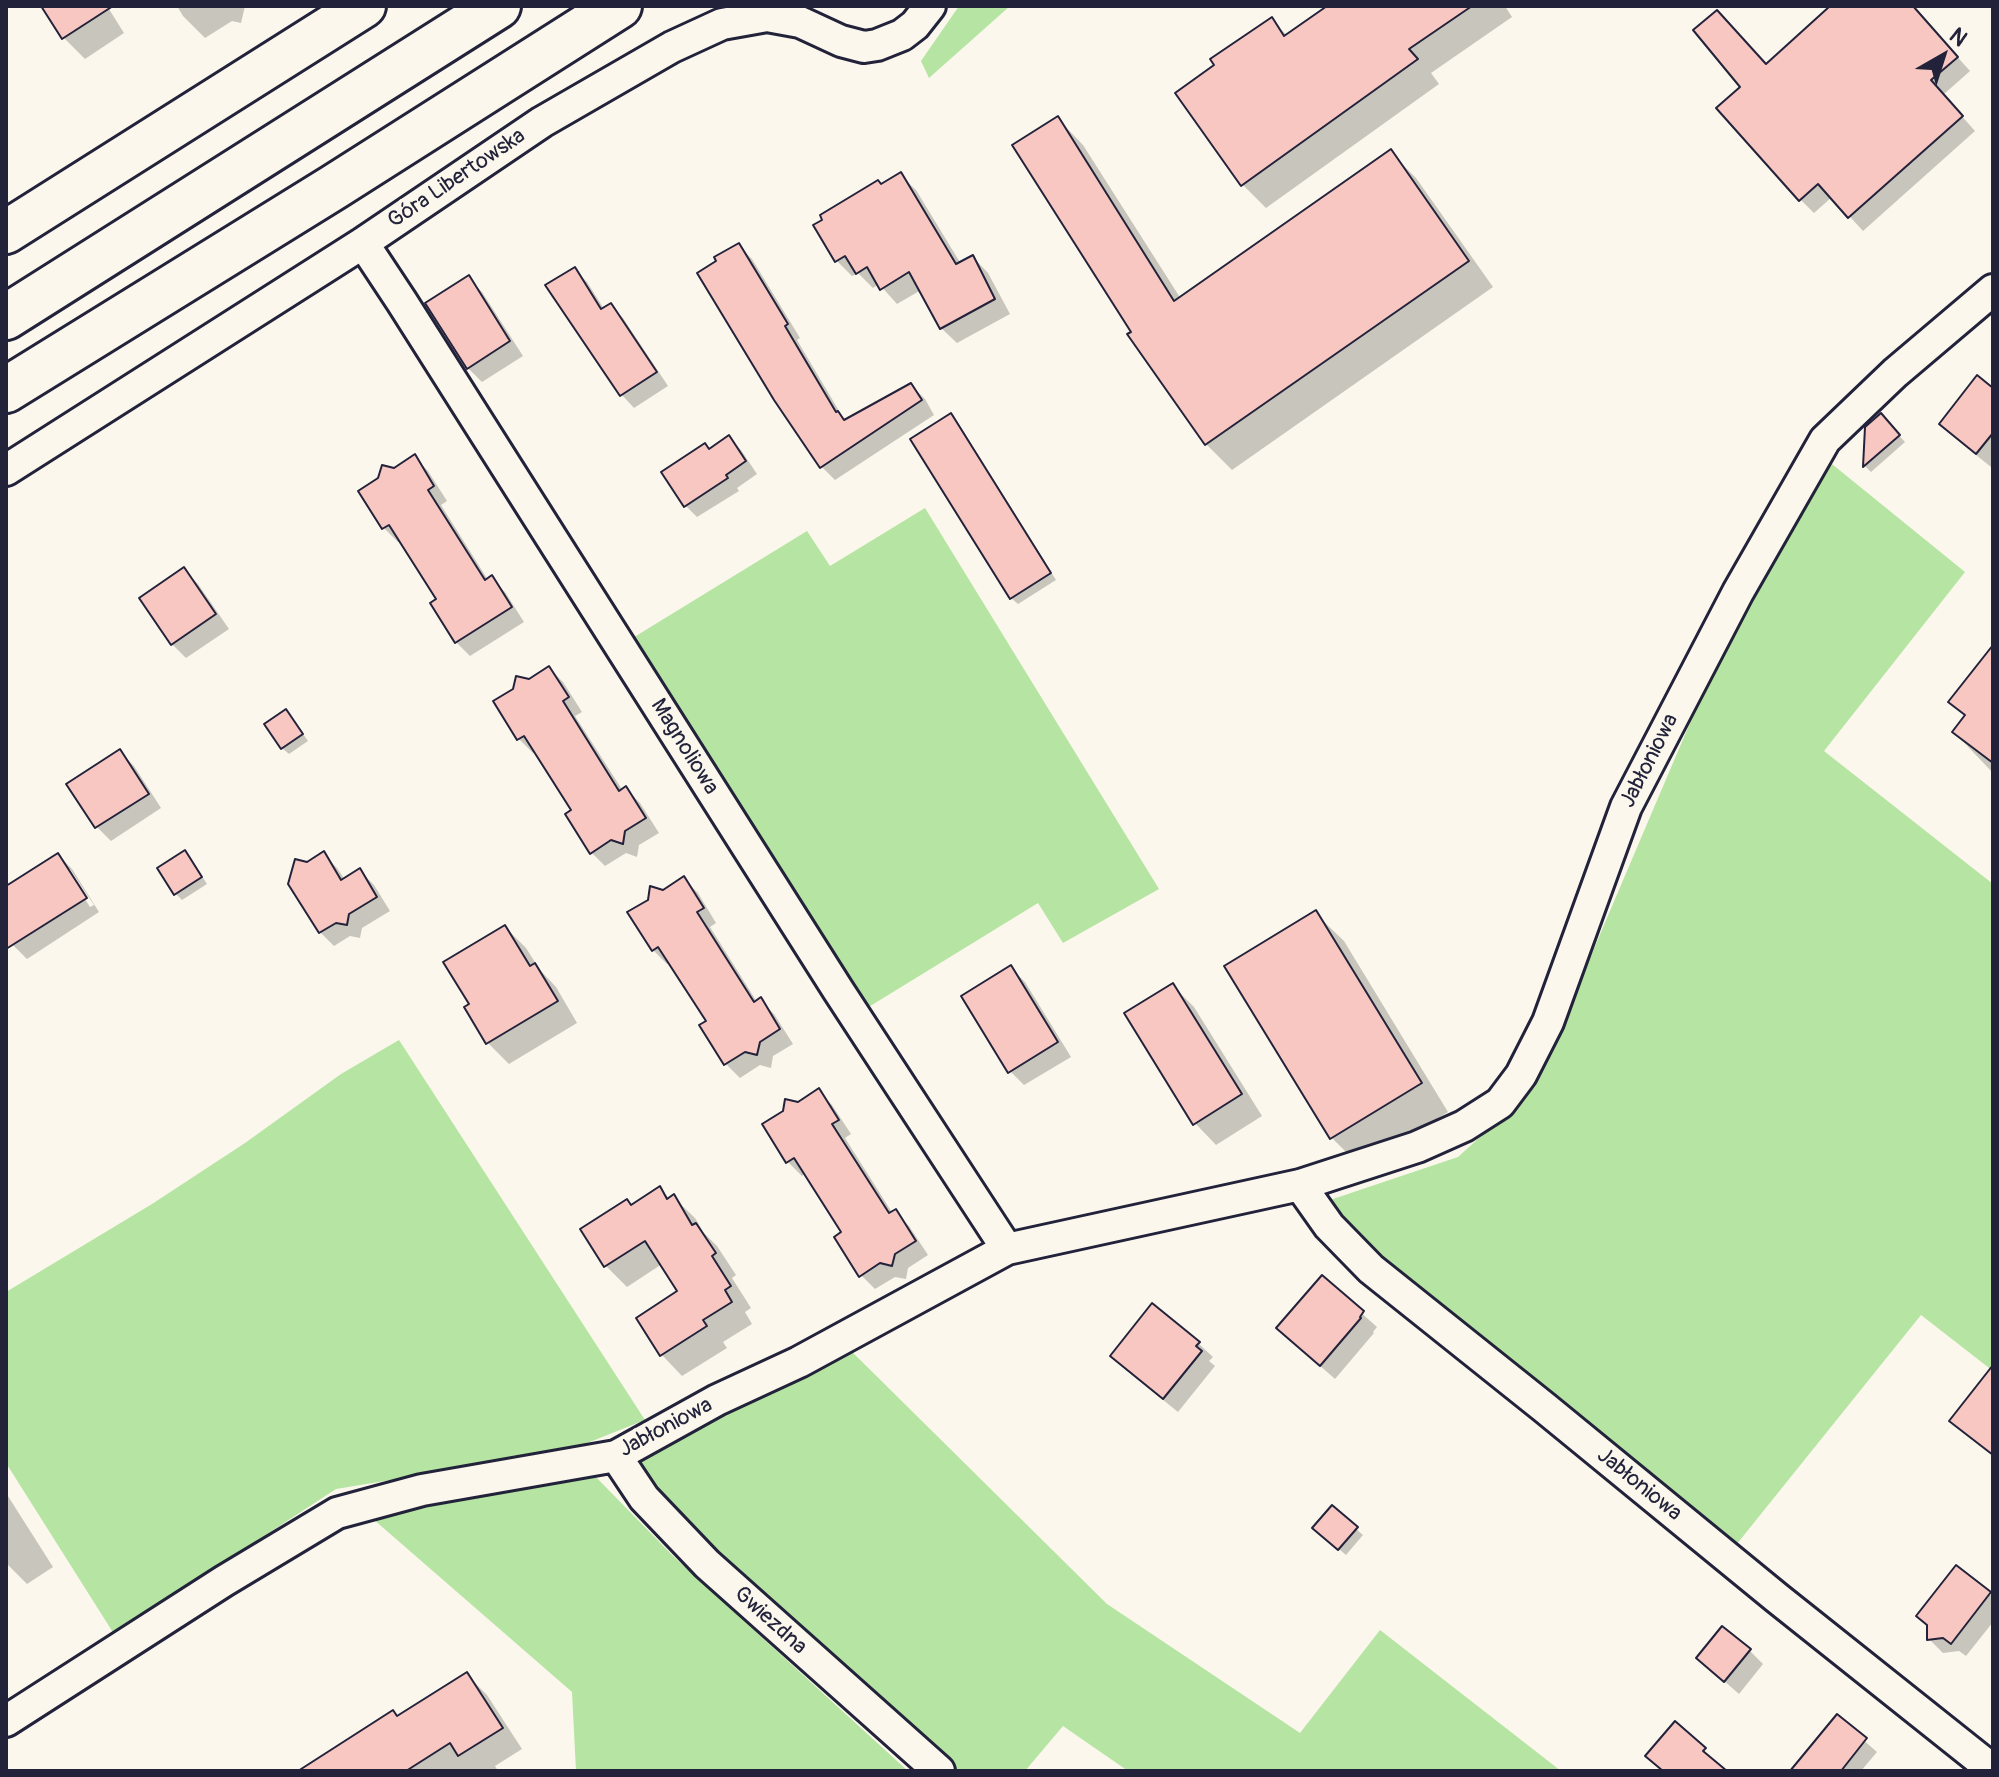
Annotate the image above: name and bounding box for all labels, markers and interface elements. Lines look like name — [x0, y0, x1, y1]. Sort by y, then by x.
north arrow — [1903, 16, 1983, 96]
text: N — [1944, 22, 1973, 53]
street label: Góra Libertowska — [383, 123, 531, 235]
street label: Magnoliowa — [644, 694, 724, 800]
street label: Jabłoniowa — [1615, 710, 1685, 812]
street label: Jabłoniowa — [615, 1392, 717, 1464]
street label: Jabłoniowa — [1591, 1443, 1687, 1527]
street label: Gwiezdna — [728, 1581, 812, 1661]

